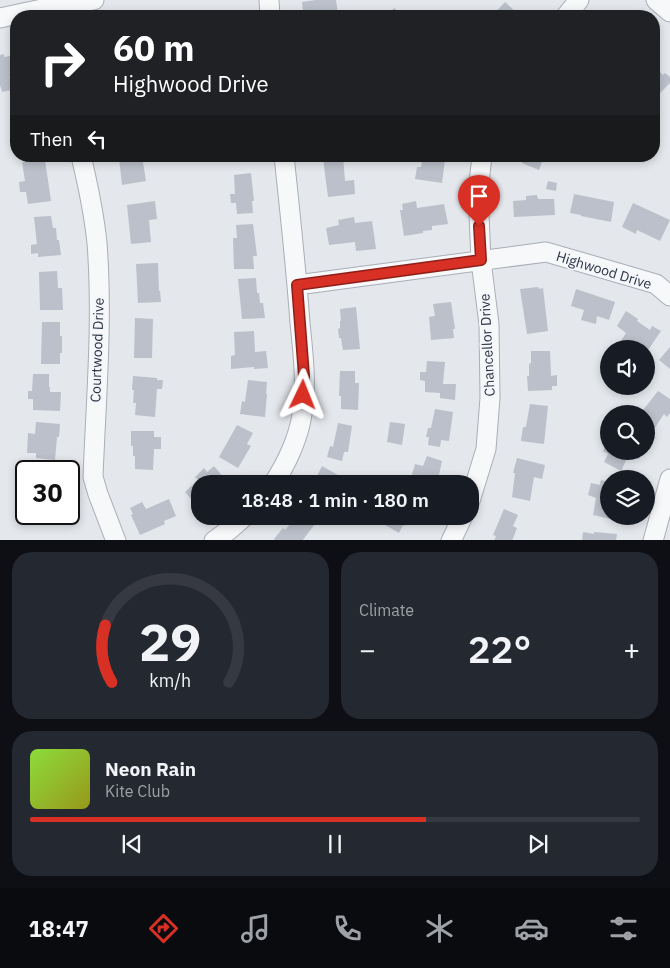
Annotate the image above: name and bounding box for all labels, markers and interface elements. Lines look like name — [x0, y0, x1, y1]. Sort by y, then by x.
text: 60 m — [113, 25, 195, 71]
icon: right — [30, 30, 95, 95]
text: Highwood Drive — [113, 69, 269, 98]
icon: left — [83, 125, 111, 153]
text: Then — [30, 127, 73, 151]
pin — [458, 175, 500, 226]
icon: arrive — [465, 182, 493, 210]
street label: Highwood Drive — [554, 247, 654, 293]
street label: Chancellor Drive — [475, 293, 499, 397]
street label: Courtwood Drive — [86, 297, 108, 403]
map controls — [600, 340, 655, 525]
button: sound — [600, 340, 655, 395]
position arrow — [276, 368, 328, 420]
button: search — [600, 405, 655, 460]
speed limit sign: 30 — [15, 460, 80, 525]
button: layers — [600, 470, 655, 525]
text: 18:48 · 1 min · 180 m — [241, 488, 429, 512]
text: Climate — [359, 600, 414, 620]
text: 29 — [139, 608, 202, 675]
text: 22° — [468, 624, 531, 673]
text: − — [359, 631, 376, 668]
text: + — [623, 631, 640, 668]
text: km/h — [150, 669, 192, 692]
text: Neon Rain — [105, 757, 196, 781]
text: Kite Club — [105, 781, 170, 801]
icon: previous — [118, 830, 146, 858]
icon: pause — [321, 830, 349, 858]
icon: next — [524, 830, 552, 858]
icon: directions — [146, 911, 181, 946]
icon: music — [238, 911, 273, 946]
icon: phone — [330, 911, 365, 946]
icon: climate — [422, 911, 457, 946]
icon: car — [514, 911, 549, 946]
icon: filters — [606, 911, 641, 946]
text: 18:47 — [29, 914, 89, 943]

